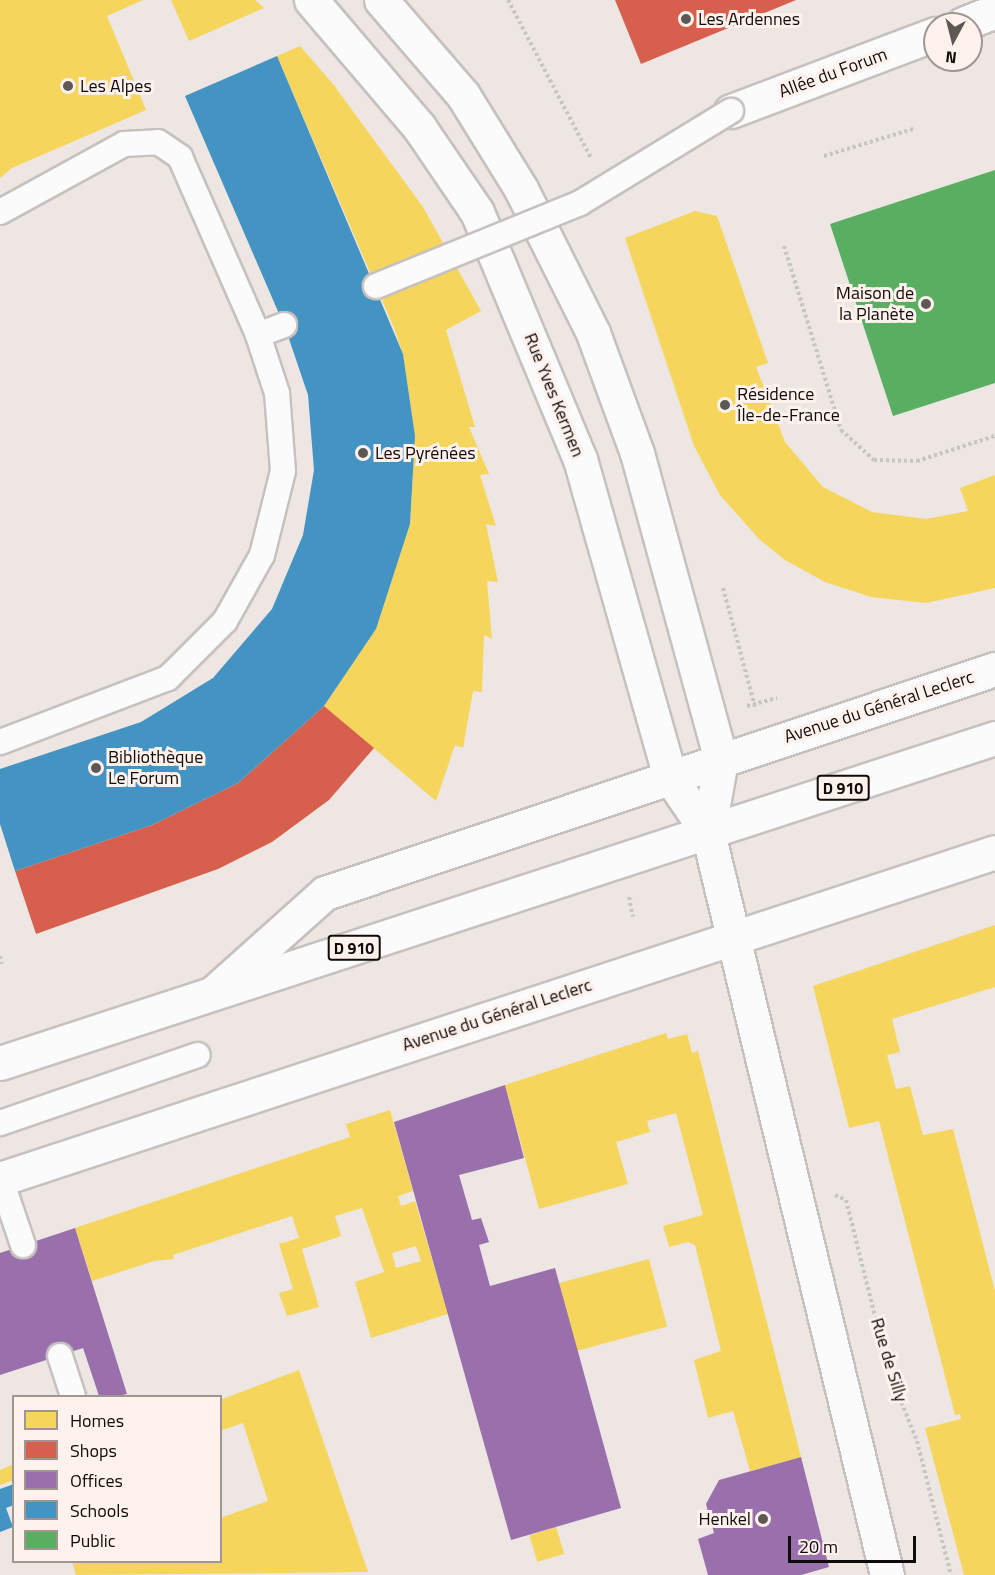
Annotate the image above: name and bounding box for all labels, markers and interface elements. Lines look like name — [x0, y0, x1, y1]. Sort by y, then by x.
place label: Les Ardennes — [698, 8, 800, 30]
marker: Les Ardennes — [679, 12, 693, 26]
north arrow — [923, 12, 983, 72]
street label: Allée du Forum — [776, 43, 890, 103]
text: N — [944, 45, 958, 70]
place label: Les Alpes — [80, 75, 152, 97]
marker: Les Alpes — [61, 79, 75, 93]
place label: Maison de la Planète — [836, 283, 914, 326]
marker: Maison de la Planète — [919, 297, 933, 311]
street label: Rue Yves Kermen — [519, 330, 589, 460]
place label: Résidence Île-de-France — [737, 384, 840, 426]
marker: Résidence Île-de-France — [718, 398, 732, 412]
place label: Les Pyrénées — [375, 442, 476, 464]
marker: Les Pyrénées — [356, 446, 370, 460]
street label: Avenue du Général Leclerc — [781, 666, 977, 748]
place label: Bibliothèque Le Forum — [108, 747, 203, 789]
marker: Bibliothèque Le Forum — [89, 761, 103, 775]
road number: D 910 — [816, 775, 870, 801]
road number: D 910 — [327, 935, 381, 961]
street label: Avenue du Général Leclerc — [399, 974, 595, 1056]
street label: Rue de Silly — [866, 1315, 912, 1405]
legend — [12, 1395, 222, 1563]
text: Homes — [70, 1407, 124, 1434]
text: Shops — [70, 1437, 117, 1464]
text: Offices — [70, 1467, 123, 1494]
text: Schools — [70, 1497, 129, 1524]
place label: Henkel — [699, 1508, 751, 1530]
marker: Henkel — [756, 1512, 770, 1526]
scale bar — [791, 1524, 918, 1562]
text: Public — [70, 1527, 116, 1554]
text: 20 m — [799, 1533, 838, 1560]

